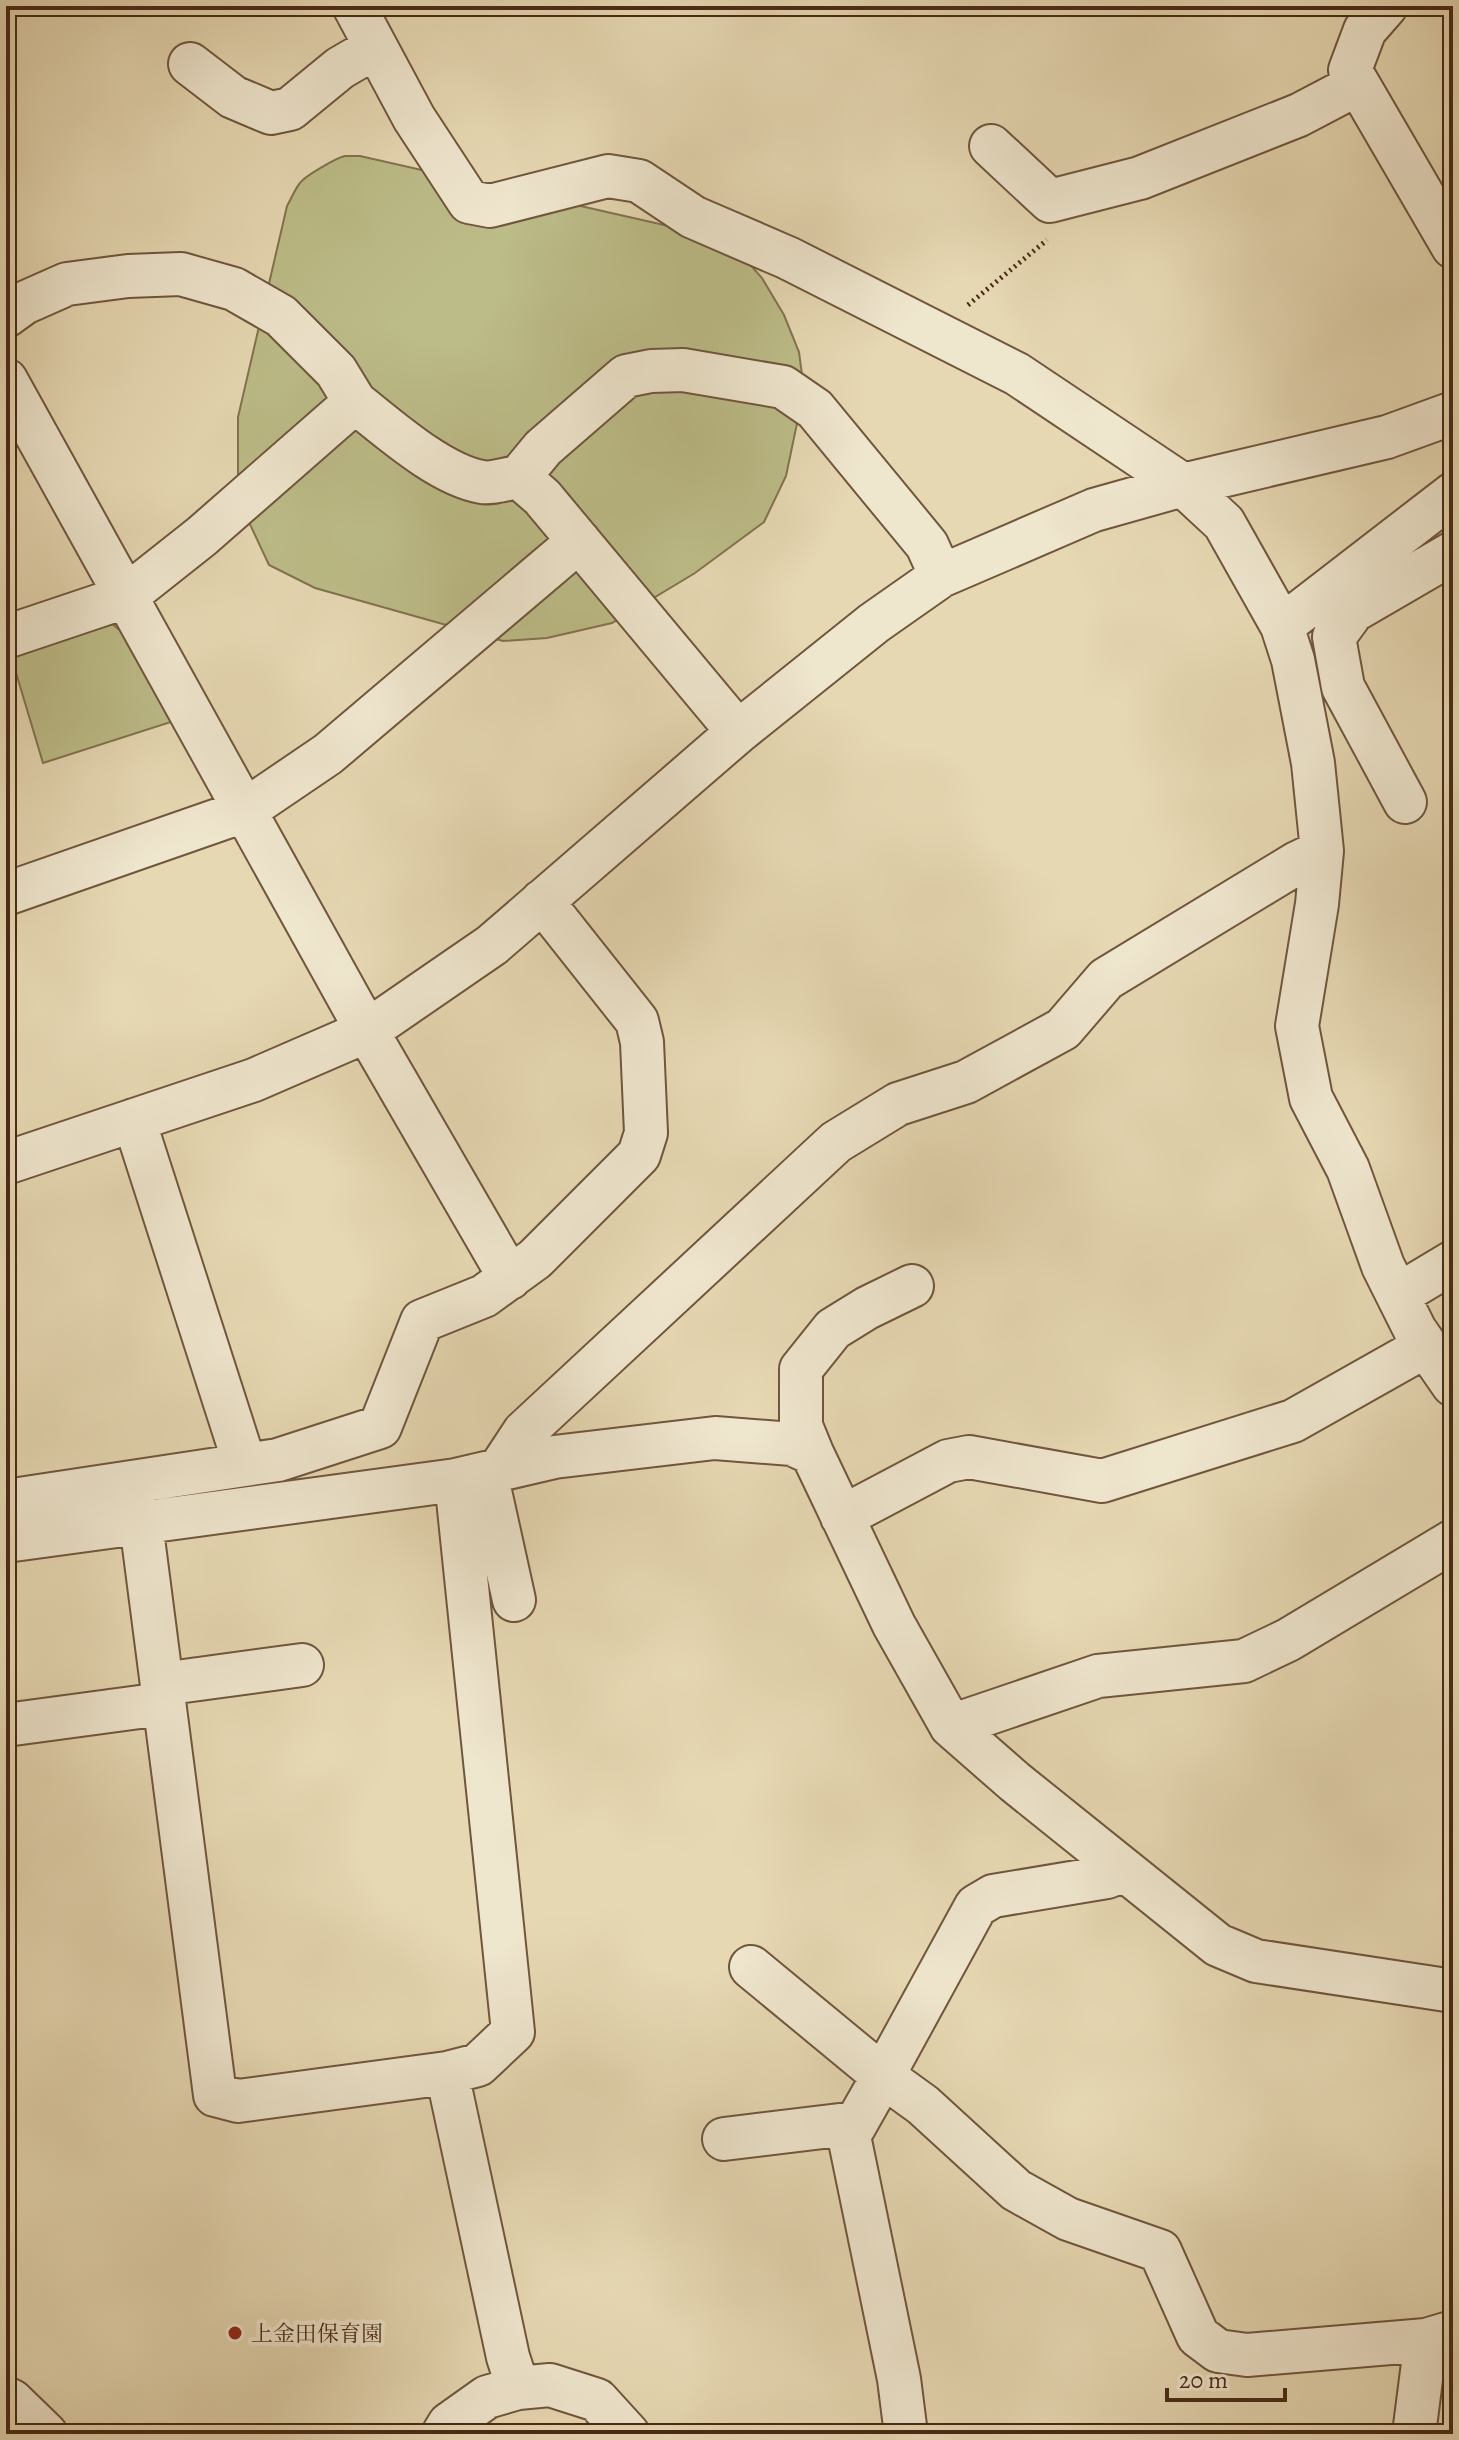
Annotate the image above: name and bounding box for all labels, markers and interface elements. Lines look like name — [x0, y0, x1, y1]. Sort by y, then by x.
place label: 上金田保育園 — [251, 2319, 383, 2349]
marker: 上金田保育園 — [226, 2324, 244, 2342]
scale bar — [1167, 2352, 1285, 2402]
text: 20 m — [1179, 2364, 1228, 2396]

